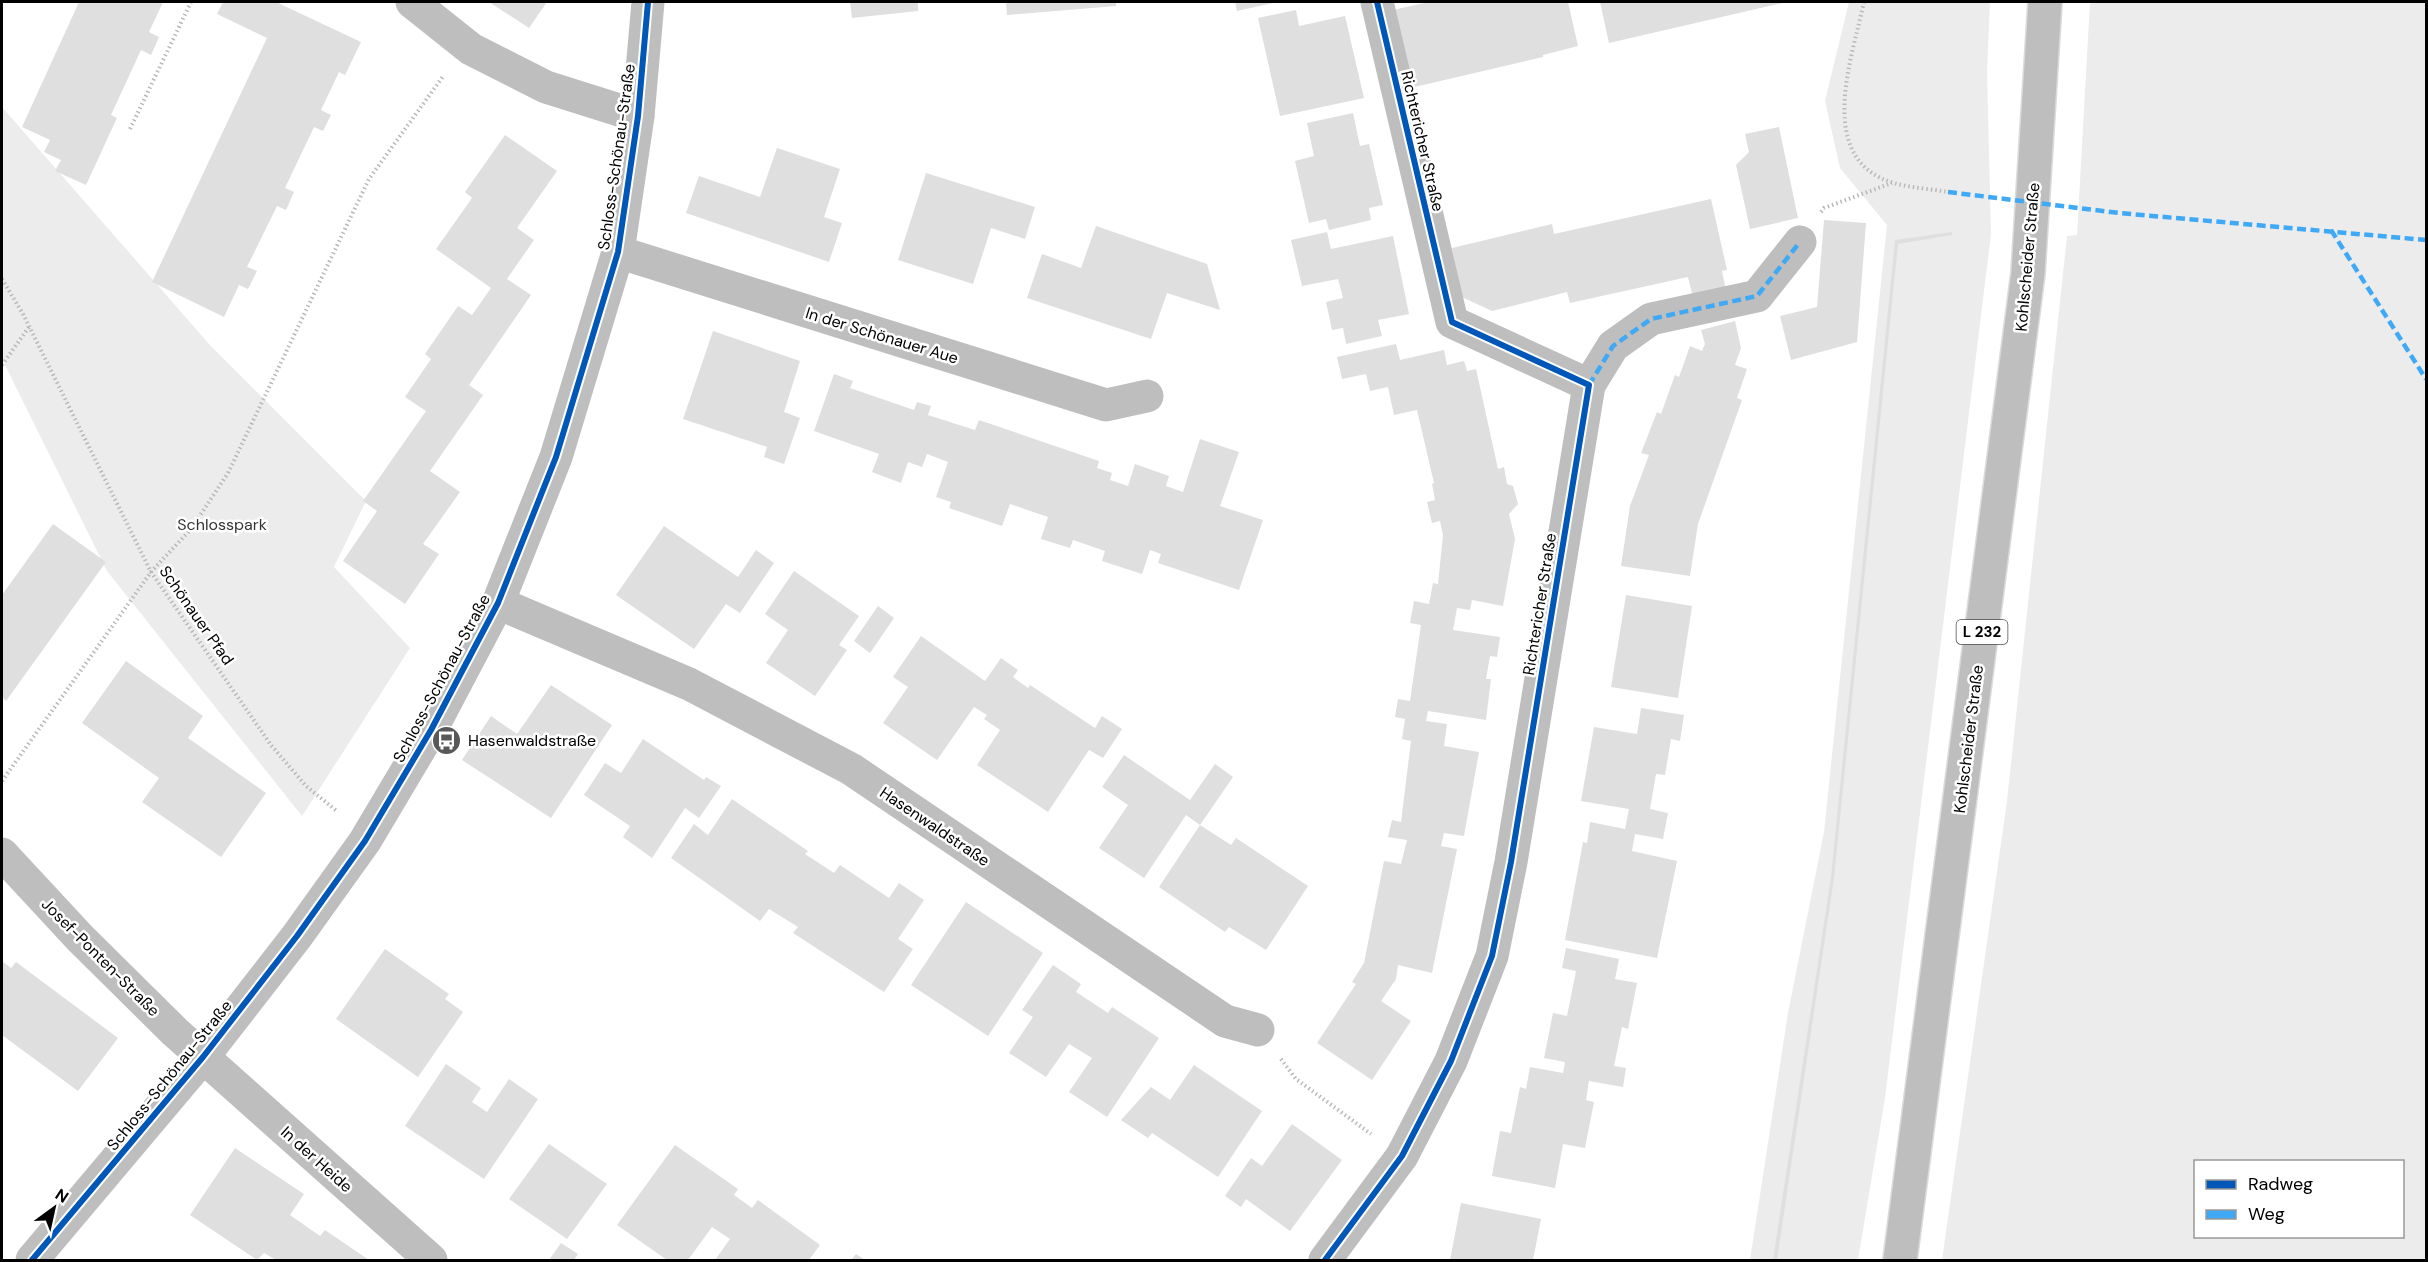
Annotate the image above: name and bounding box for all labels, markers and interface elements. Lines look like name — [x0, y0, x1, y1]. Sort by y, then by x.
street label: Schloss-Schönau-Straße — [593, 63, 640, 252]
street label: Richtericher Straße — [1396, 69, 1449, 214]
street label: Kohlscheider Straße — [2011, 182, 2044, 332]
street label: In der Schönauer Aue — [803, 302, 961, 369]
park label: Schlosspark — [177, 514, 267, 535]
street label: Richtericher Straße — [1518, 531, 1561, 677]
street label: Schönauer Pfad — [155, 562, 239, 669]
street label: Schloss-Schönau-Straße — [388, 590, 495, 766]
road number: L 232 — [1956, 620, 2008, 644]
street label: Kohlscheider Straße — [1949, 664, 1988, 814]
bus stop icon: Hasenwaldstraße — [431, 724, 463, 756]
place label: Hasenwaldstraße — [468, 730, 596, 751]
street label: Hasenwaldstraße — [876, 782, 994, 871]
street label: Josef-Ponten-Straße — [37, 894, 164, 1021]
street label: Schloss-Schönau-Straße — [102, 996, 237, 1155]
street label: In der Heide — [276, 1122, 357, 1197]
legend — [2194, 1160, 2404, 1238]
text: Radweg — [2248, 1172, 2313, 1196]
north arrow — [24, 1178, 84, 1238]
text: N — [51, 1184, 73, 1208]
text: Weg — [2248, 1202, 2285, 1226]

